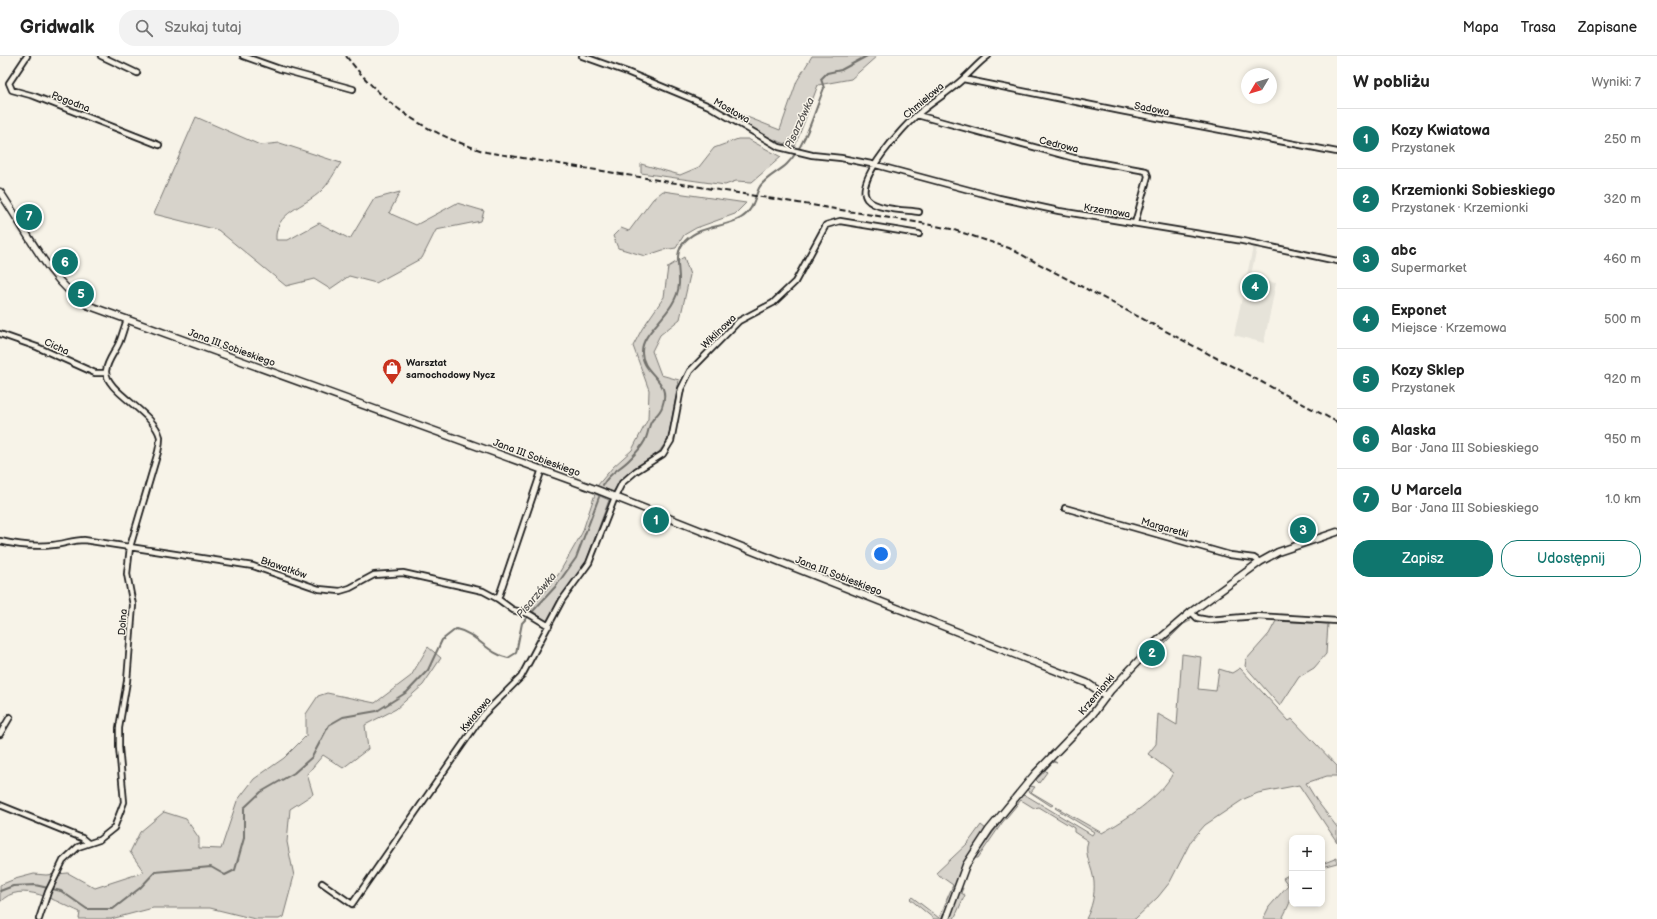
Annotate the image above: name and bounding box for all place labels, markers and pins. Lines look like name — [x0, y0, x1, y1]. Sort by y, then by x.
pin: 7 — [16, 202, 42, 232]
pin: 6 — [52, 247, 78, 277]
pin: 4 — [1242, 272, 1268, 302]
pin: 5 — [68, 279, 94, 309]
shop icon: Warsztat samochodowy Nycz — [381, 357, 403, 385]
place label: Warsztat samochodowy Nycz — [406, 357, 495, 381]
pin: 1 — [643, 505, 669, 535]
pin: 3 — [1290, 515, 1316, 545]
pin: 2 — [1139, 638, 1165, 668]

